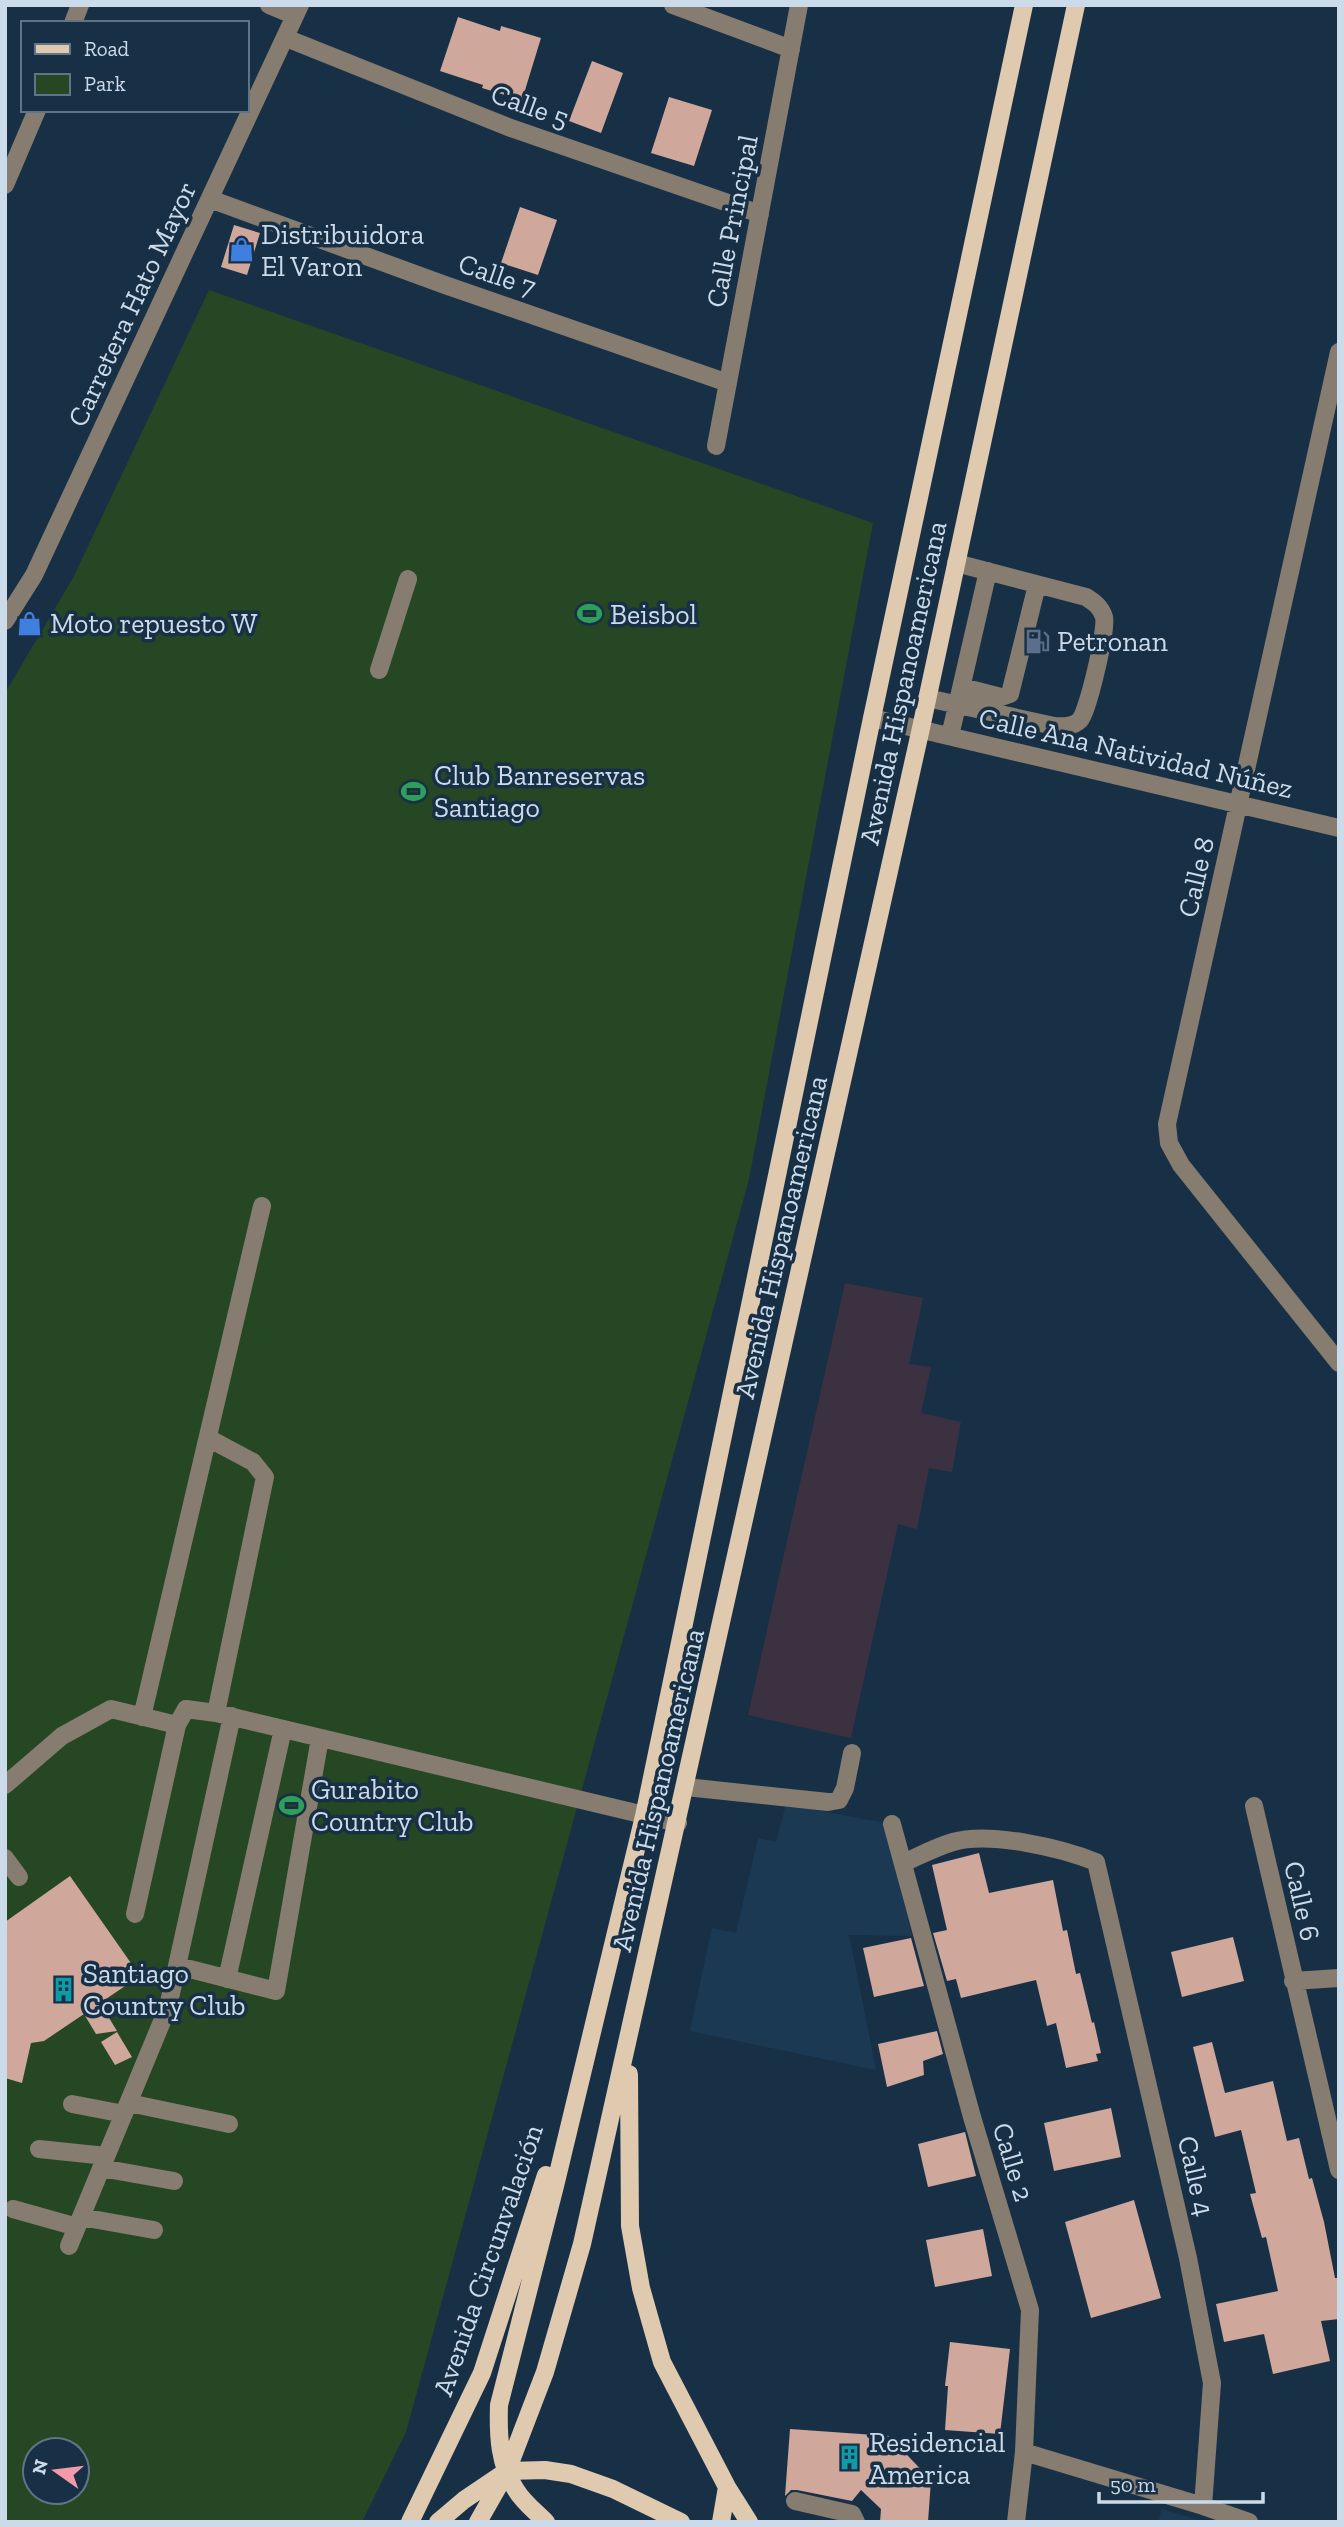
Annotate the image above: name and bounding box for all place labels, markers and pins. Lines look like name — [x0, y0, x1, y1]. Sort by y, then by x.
place label: Distribuidora El Varon — [261, 218, 425, 283]
shop icon: Distribuidora El Varon — [227, 236, 255, 264]
place label: Beisbol — [610, 598, 697, 631]
sports icon: Beisbol — [576, 600, 604, 628]
place label: Moto repuesto W — [50, 607, 258, 640]
shop icon: Moto repuesto W — [16, 609, 44, 637]
place label: Petronan — [1057, 625, 1168, 658]
fuel station icon: Petronan — [1023, 627, 1051, 655]
place label: Club Banreservas Santiago — [434, 759, 645, 824]
sports icon: Club Banreservas Santiago — [400, 777, 428, 805]
place label: Gurabito Country Club — [311, 1773, 474, 1838]
sports icon: Gurabito Country Club — [277, 1791, 305, 1819]
place label: Santiago Country Club — [83, 1957, 246, 2022]
building icon: Santiago Country Club — [49, 1975, 77, 2003]
place label: Residencial America — [869, 2426, 1006, 2491]
building icon: Residencial America — [835, 2444, 863, 2472]

